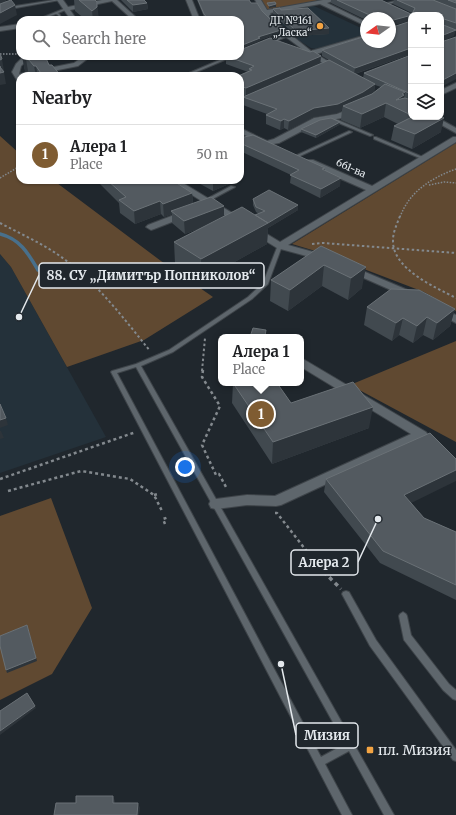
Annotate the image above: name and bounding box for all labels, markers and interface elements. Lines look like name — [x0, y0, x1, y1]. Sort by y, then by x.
north arrow — [360, 12, 396, 48]
map controls — [408, 12, 444, 120]
button: + — [408, 12, 444, 48]
place label: ДГ №161 „Ласка“ — [270, 14, 312, 39]
search box — [16, 16, 244, 60]
marker: ДГ №161 „Ласка“ — [315, 21, 325, 31]
icon: search — [30, 27, 52, 49]
text: Search here — [62, 29, 146, 48]
button: − — [408, 48, 444, 84]
button: layers — [408, 84, 444, 120]
text: Nearby — [32, 87, 92, 109]
text: Алера 1 — [70, 137, 127, 156]
text: 1 — [42, 146, 48, 163]
text: 50 m — [196, 146, 228, 163]
text: Place — [70, 156, 103, 173]
street label: 661-ва — [334, 156, 369, 181]
callout: 88. СУ „Димитър Попниколов“ — [39, 263, 264, 288]
text: 88. СУ „Димитър Попниколов“ — [46, 267, 256, 284]
popup — [218, 334, 304, 386]
text: Алера 1 — [233, 342, 289, 361]
text: Place — [233, 361, 265, 378]
pin: 1 — [248, 399, 274, 429]
your location — [175, 457, 195, 477]
callout: Алера 2 — [291, 550, 358, 575]
text: Алера 2 — [298, 554, 350, 571]
callout: Мизия — [296, 723, 358, 748]
text: Мизия — [304, 727, 350, 744]
place label: пл. Мизия — [378, 741, 451, 759]
marker: пл. Мизия — [365, 745, 375, 755]

